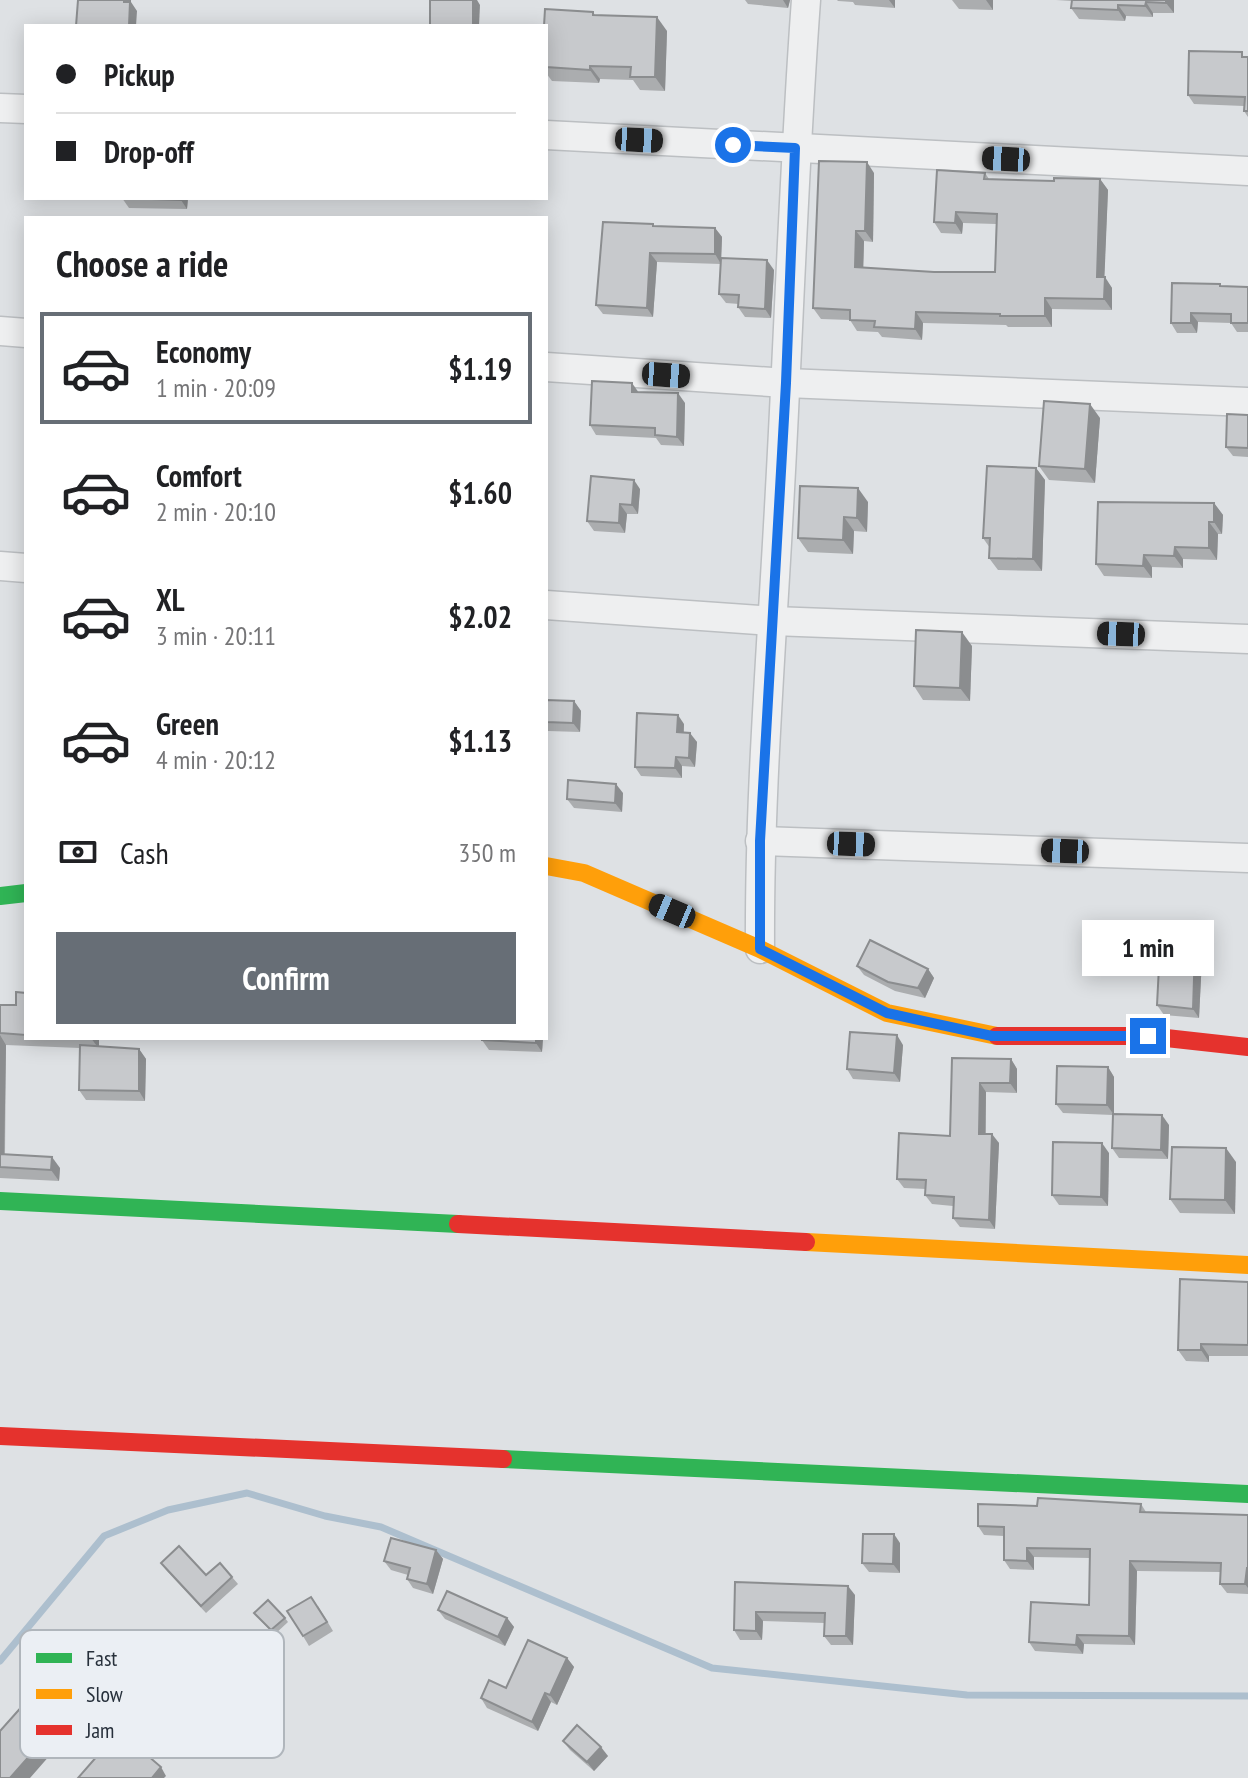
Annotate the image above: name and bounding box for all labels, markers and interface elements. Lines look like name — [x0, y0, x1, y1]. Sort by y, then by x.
text: Pickup — [104, 55, 175, 94]
car — [614, 127, 664, 153]
route start — [715, 127, 751, 163]
text: Drop-off — [104, 132, 194, 171]
car — [981, 146, 1031, 172]
text: Choose a ride — [56, 240, 228, 287]
icon: car — [60, 332, 132, 404]
text: Economy — [156, 332, 251, 371]
text: $1.19 — [448, 349, 512, 388]
car — [641, 361, 691, 389]
text: 1 min · 20:09 — [156, 371, 276, 404]
icon: car — [60, 456, 132, 528]
text: Comfort — [156, 456, 242, 495]
text: $1.60 — [448, 473, 512, 512]
text: 2 min · 20:10 — [156, 495, 276, 528]
icon: car — [60, 580, 132, 652]
text: XL — [156, 580, 185, 619]
text: $2.02 — [448, 597, 512, 636]
text: 3 min · 20:11 — [156, 619, 276, 652]
car — [1097, 621, 1145, 647]
icon: car — [60, 704, 132, 776]
text: Green — [156, 704, 219, 743]
text: $1.13 — [448, 721, 512, 760]
text: 4 min · 20:12 — [156, 743, 276, 776]
icon: cash — [56, 830, 100, 874]
car — [827, 831, 875, 857]
text: Cash — [120, 833, 169, 872]
text: 350 m — [458, 836, 516, 869]
car — [1041, 838, 1089, 864]
car — [645, 891, 699, 931]
callout: 1 min — [1082, 920, 1214, 976]
text: 1 min — [1122, 931, 1174, 964]
button: Confirm — [56, 932, 516, 1024]
route end — [1130, 1018, 1166, 1054]
legend — [20, 1630, 284, 1758]
text: Fast — [86, 1644, 117, 1672]
text: Slow — [86, 1680, 123, 1708]
text: Jam — [85, 1716, 114, 1744]

